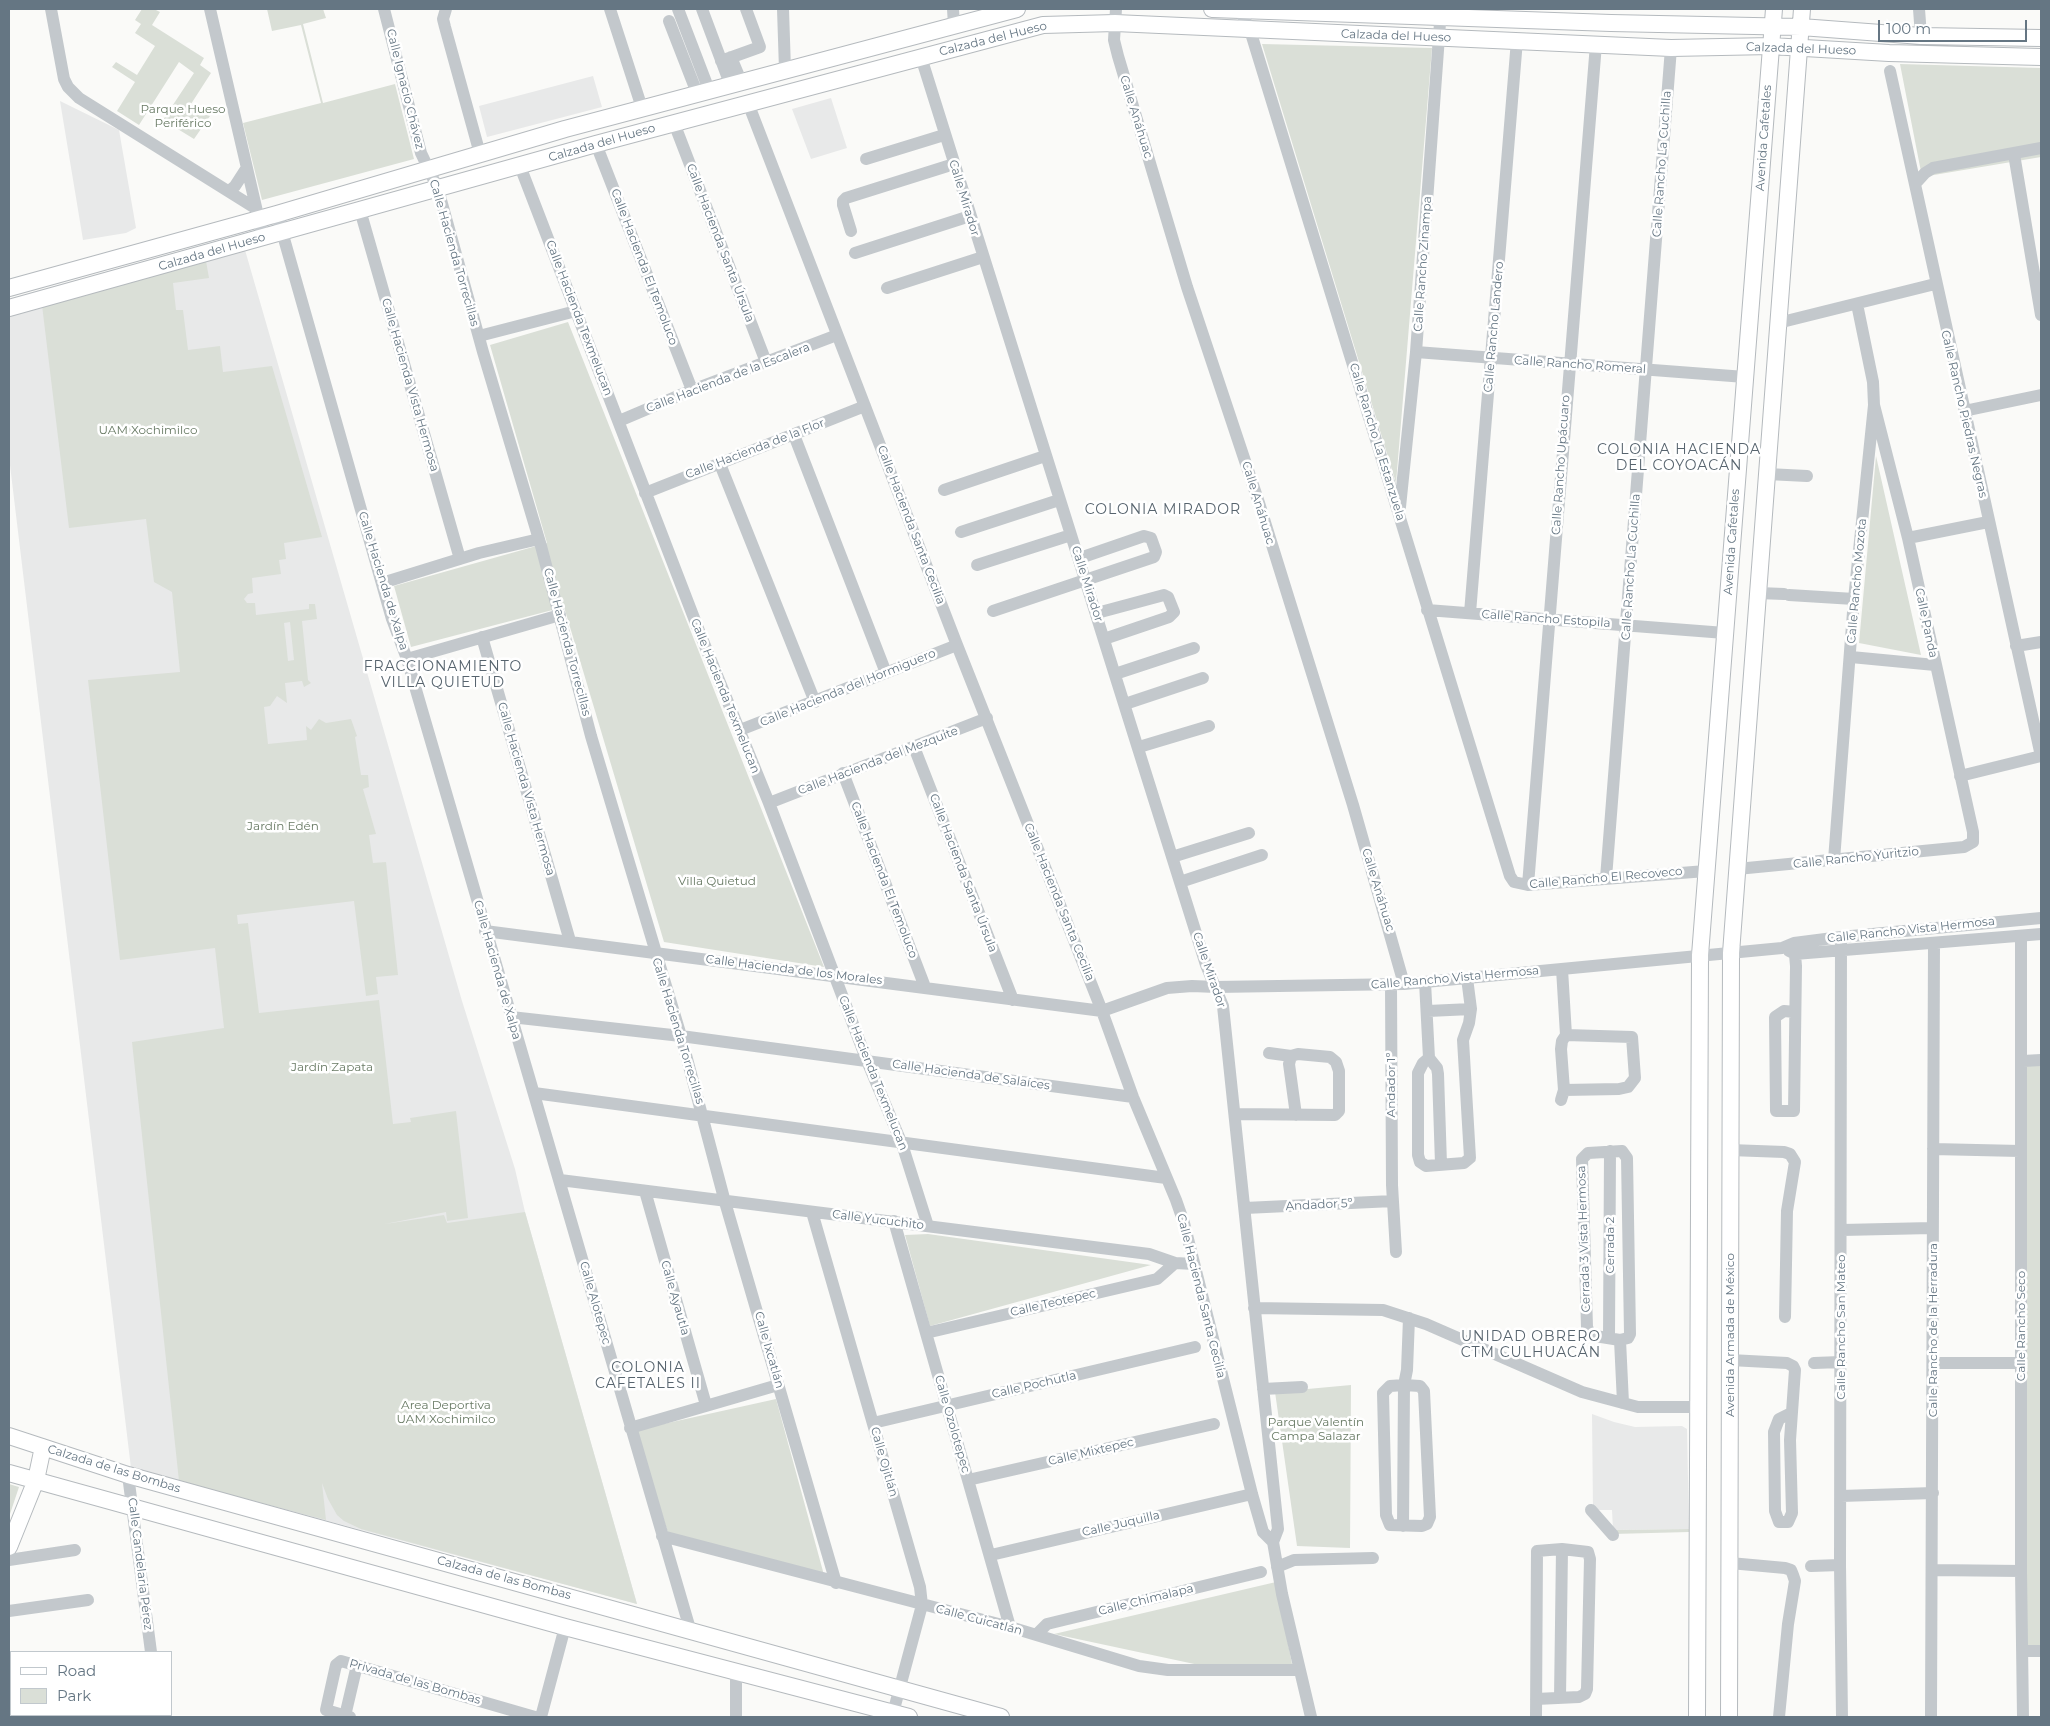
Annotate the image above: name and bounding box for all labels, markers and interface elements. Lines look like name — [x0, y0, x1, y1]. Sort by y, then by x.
scale bar — [1880, 10, 2029, 42]
street label: Calzada del Hueso — [938, 19, 1048, 59]
text: 100 m — [1886, 19, 1931, 38]
street label: Calzada del Hueso — [1341, 27, 1451, 45]
street label: Calle Ignacio Chávez — [383, 28, 427, 150]
street label: Calzada del Hueso — [1746, 40, 1856, 58]
street label: Calle Anáhuac — [1117, 74, 1155, 160]
street label: Avenida Cafetales — [1753, 84, 1775, 192]
street label: Calle Rancho La Cuchilla — [1650, 90, 1674, 238]
park label: Parque Hueso Periférico — [140, 102, 226, 130]
street label: Calzada del Hueso — [547, 121, 657, 165]
street label: Calle Mirador — [946, 158, 982, 238]
street label: Calle Hacienda Santa Úrsula — [683, 162, 757, 324]
street label: Calle Hacienda Torrecillas — [426, 178, 482, 328]
street label: Calle Hacienda El Temoluco — [607, 187, 681, 347]
street label: Calle Rancho Zinampa — [1411, 196, 1435, 332]
street label: Calzada del Hueso — [157, 230, 267, 274]
street label: Calle Hacienda Texmelucan — [543, 238, 615, 398]
street label: Calle Rancho Landero — [1481, 261, 1507, 393]
street label: Calle Hacienda Vista Hermosa — [378, 297, 442, 473]
street label: Calle Rancho Piedras Negras — [1938, 329, 1990, 499]
street label: Calle Hacienda de la Escalera — [644, 340, 812, 416]
street label: Calle Rancho Romeral — [1513, 353, 1647, 377]
street label: Calle Rancho La Estanzuela — [1346, 361, 1408, 523]
street label: Calle Rancho Upácuaro — [1549, 394, 1573, 536]
street label: Calle Hacienda de la Flor — [683, 416, 827, 482]
park label: UAM Xochimilco — [99, 423, 197, 437]
district label: COLONIA HACIENDA DEL COYOACÁN — [1595, 442, 1763, 474]
street label: Calle Hacienda Santa Cecilia — [874, 443, 948, 607]
street label: Calle Anáhuac — [1239, 460, 1277, 546]
street label: Avenida Cafetales — [1721, 488, 1743, 596]
street label: Calle Rancho La Cuchilla — [1619, 493, 1643, 641]
district label: COLONIA MIRADOR — [1083, 502, 1243, 518]
street label: Calle Hacienda de Xalpa — [355, 510, 411, 652]
street label: Calle Rancho Mozota — [1844, 518, 1870, 644]
street label: Calle Mirador — [1068, 544, 1106, 624]
street label: Calle Hacienda Torrecillas — [540, 567, 594, 717]
street label: Calle Panda — [1912, 587, 1940, 659]
street label: Calle Rancho Estopila — [1481, 607, 1611, 631]
street label: Calle Hacienda Texmelucan — [687, 616, 763, 776]
street label: Calle Hacienda del Hormiguero — [758, 646, 938, 730]
district label: FRACCIONAMIENTO VILLA QUIETUD — [362, 659, 524, 692]
street label: Calle Hacienda Vista Hermosa — [494, 701, 558, 877]
street label: Calle Hacienda del Mezquite — [796, 724, 960, 798]
street label: Calle Hacienda Santa Úrsula — [926, 792, 1000, 954]
street label: Calle Hacienda El Temoluco — [847, 800, 921, 960]
park label: Jardín Edén — [247, 819, 319, 833]
street label: Calle Hacienda Santa Cecilia — [1021, 821, 1097, 983]
street label: Calle Rancho Yuritzio — [1792, 844, 1920, 872]
street label: Calle Anáhuac — [1359, 847, 1397, 933]
street label: Calle Rancho El Recoveco — [1529, 864, 1683, 892]
park label: Villa Quietud — [678, 874, 756, 888]
street label: Calle Hacienda de Xalpa — [470, 899, 524, 1041]
street label: Calle Rancho Vista Hermosa — [1826, 914, 1996, 946]
street label: Calle Mirador — [1189, 930, 1229, 1010]
street label: Calle Hacienda de los Morales — [705, 952, 883, 988]
street label: Calle Hacienda Torrecillas — [649, 956, 707, 1106]
street label: Calle Rancho Vista Hermosa — [1370, 963, 1540, 993]
street label: Calle Hacienda Texmelucan — [835, 993, 911, 1153]
street label: Andador 1º — [1384, 1053, 1398, 1117]
street label: Calle Hacienda de Salaíces — [891, 1057, 1051, 1093]
park label: Jardín Zapata — [291, 1060, 373, 1074]
street label: Cerrada 3 Vista Hermosa — [1574, 1165, 1594, 1313]
street label: Andador 5º — [1285, 1196, 1353, 1214]
street label: Calle Yucuchito — [831, 1207, 925, 1233]
street label: Calle Hacienda Santa Cecilia — [1174, 1212, 1228, 1380]
street label: Cerrada 2 — [1603, 1217, 1617, 1273]
street label: Calle Rancho de la Herradura — [1926, 1243, 1940, 1417]
street label: Avenida Armada de México — [1723, 1253, 1737, 1417]
street label: Calle Rancho San Mateo — [1834, 1254, 1848, 1400]
street label: Calle Ayautla — [657, 1259, 693, 1337]
street label: Calle Alotepec — [576, 1260, 614, 1346]
street label: Calle Rancho Seco — [2014, 1271, 2028, 1381]
street label: Calle Teotepec — [1009, 1286, 1097, 1320]
street label: Calle Ixcatlán — [751, 1310, 787, 1390]
district label: UNIDAD OBRERO CTM CULHUACÁN — [1459, 1329, 1603, 1361]
district label: COLONIA CAFETALES II — [594, 1360, 702, 1392]
street label: Calle Pochutla — [990, 1368, 1078, 1402]
street label: Calle Ozolotepec — [931, 1374, 973, 1474]
park label: Area Deportiva UAM Xochimilco — [397, 1398, 495, 1426]
park label: Parque Valentín Campa Salazar — [1268, 1415, 1364, 1443]
street label: Calle Ojitlán — [867, 1425, 901, 1499]
street label: Calle Mixtepec — [1047, 1435, 1135, 1469]
street label: Calzada de las Bombas — [46, 1442, 182, 1496]
street label: Calle Candelaria Pérez — [125, 1497, 155, 1631]
street label: Calle Juquilla — [1081, 1508, 1161, 1540]
street label: Calzada de las Bombas — [435, 1553, 573, 1603]
street label: Calle Chimalapa — [1097, 1581, 1195, 1619]
street label: Calle Cuicatlán — [934, 1602, 1024, 1638]
legend — [10, 1651, 172, 1716]
street label: Privada de las Bombas — [348, 1656, 482, 1708]
text: Road — [57, 1661, 96, 1680]
text: Park — [57, 1686, 91, 1705]

